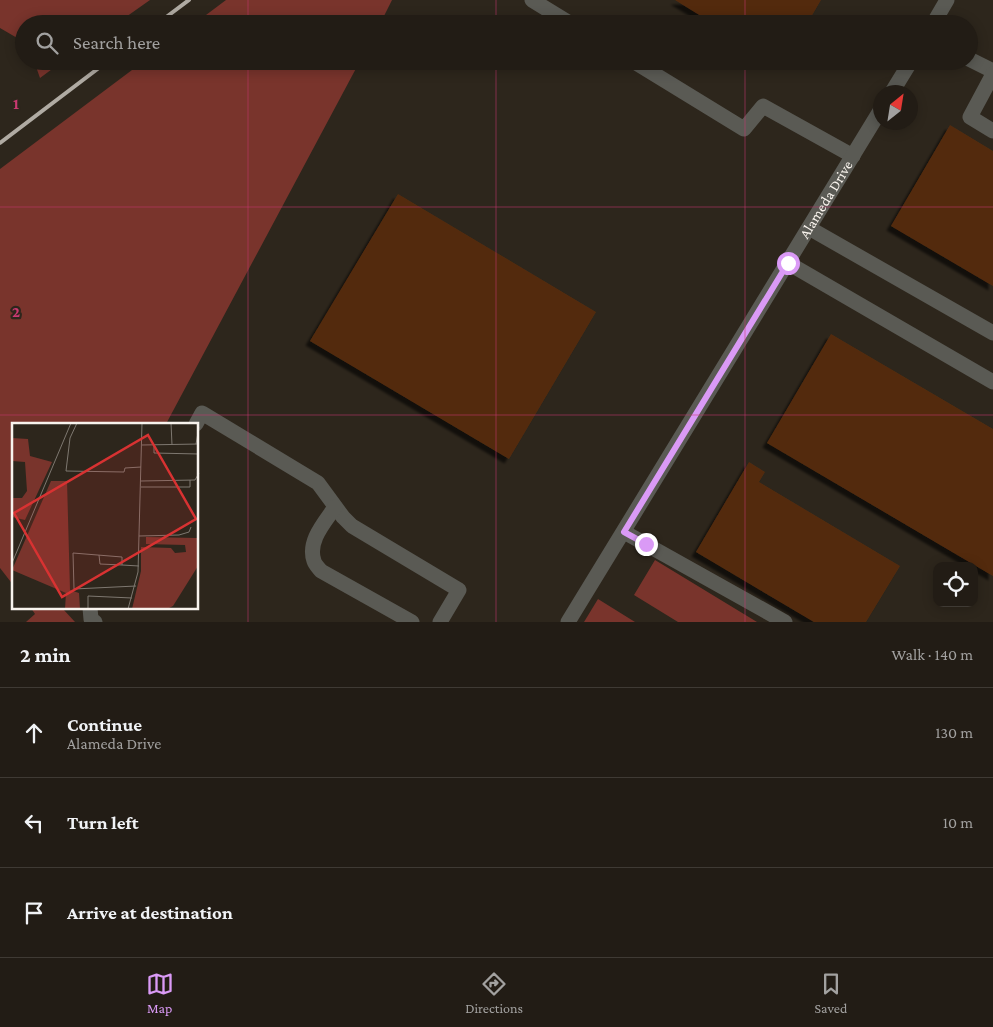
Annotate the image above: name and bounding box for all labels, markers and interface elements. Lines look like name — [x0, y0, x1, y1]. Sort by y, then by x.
search box — [15, 15, 978, 70]
icon: search — [33, 29, 61, 57]
text: Search here — [73, 32, 160, 53]
north arrow — [873, 85, 918, 130]
text: 1 — [13, 95, 19, 112]
street label: Alameda Drive — [796, 157, 856, 241]
route start — [777, 252, 800, 275]
text: 2 — [12, 303, 20, 320]
inset map — [12, 423, 199, 610]
route end — [635, 533, 658, 556]
map controls — [933, 562, 978, 607]
button: locate — [933, 562, 978, 607]
text: 2 min — [20, 643, 71, 667]
text: Walk · 140 m — [892, 646, 973, 663]
text: Continue — [67, 714, 142, 735]
icon: ahead — [20, 719, 48, 747]
text: 130 m — [935, 724, 973, 741]
text: Alameda Drive — [67, 735, 161, 752]
icon: left — [20, 809, 48, 837]
text: Turn left — [67, 812, 139, 833]
text: 10 m — [943, 814, 973, 831]
icon: arrive — [20, 899, 48, 927]
text: Arrive at destination — [67, 902, 233, 923]
tab: Map — [146, 970, 174, 1016]
tab: Directions — [465, 970, 523, 1016]
tab: Saved — [814, 970, 847, 1016]

